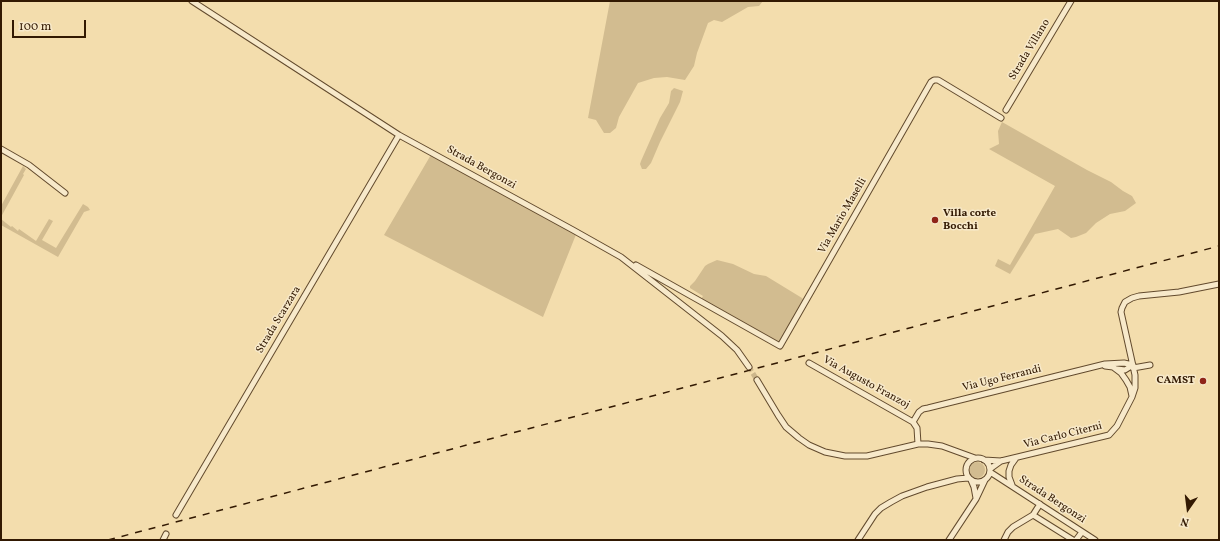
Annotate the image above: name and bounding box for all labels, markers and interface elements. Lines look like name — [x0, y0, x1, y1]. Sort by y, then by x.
scale bar — [14, 12, 88, 38]
street label: Strada Villano — [1007, 17, 1053, 83]
text: 100 m — [19, 19, 51, 35]
street label: Strada Bergonzi — [444, 143, 518, 193]
street label: Via Mario Maselli — [816, 176, 870, 256]
place label: Villa corte Bocchi — [943, 207, 996, 233]
marker: Villa corte Bocchi — [930, 215, 940, 225]
street label: Strada Scarzara — [254, 284, 304, 356]
street label: Via Augusto Franzoj — [820, 354, 912, 412]
street label: Via Ugo Ferrandi — [961, 363, 1043, 395]
place label: CAMST — [1157, 374, 1195, 388]
marker: CAMST — [1198, 376, 1208, 386]
street label: Via Carlo Citerni — [1022, 420, 1104, 452]
street label: Strada Bergonzi — [1016, 473, 1088, 527]
north arrow — [1168, 489, 1208, 529]
text: N — [1179, 513, 1191, 529]

